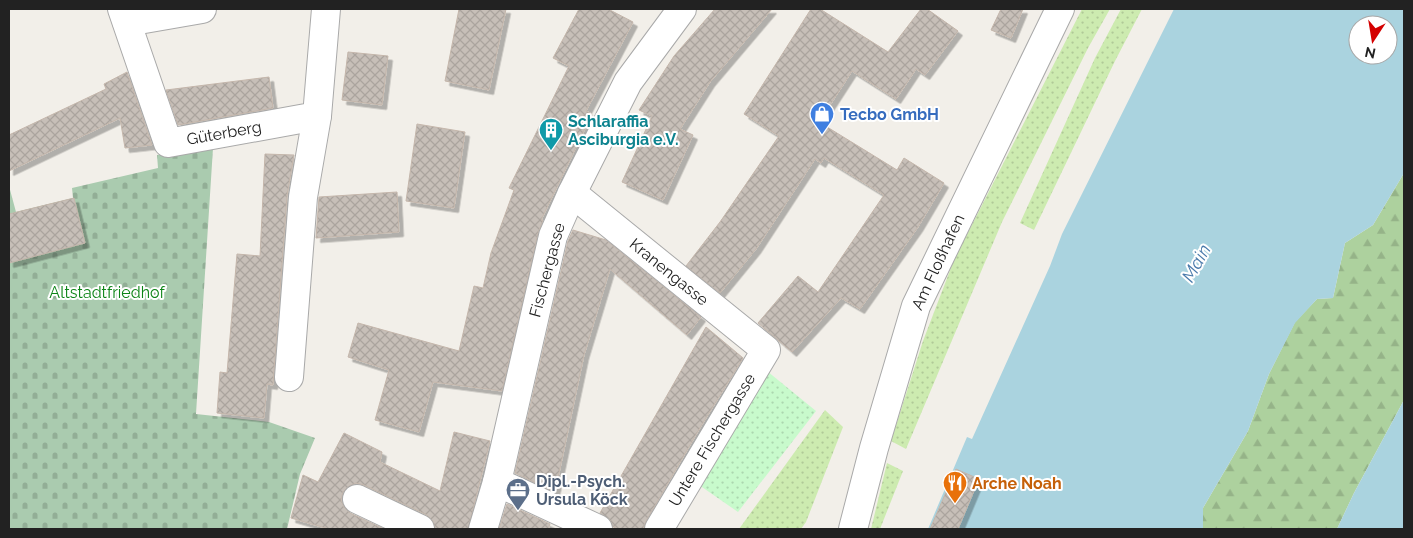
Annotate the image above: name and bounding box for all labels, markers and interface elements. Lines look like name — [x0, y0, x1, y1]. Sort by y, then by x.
north arrow — [1348, 15, 1398, 65]
text: N — [1363, 44, 1377, 62]
shop icon: Tecbo GmbH — [809, 101, 835, 135]
place label: Tecbo GmbH — [840, 105, 939, 124]
place label: Schlaraffia Asciburgia e.V. — [568, 112, 679, 149]
street label: Güterberg — [185, 117, 263, 149]
building icon: Schlaraffia Asciburgia e.V. — [538, 117, 564, 151]
street label: Am Floßhafen — [908, 211, 968, 313]
street label: Fischergasse — [525, 221, 569, 319]
street label: Kranengasse — [626, 234, 712, 310]
water label: Main — [1177, 241, 1215, 285]
park label: Altstadtfriedhof — [49, 283, 165, 302]
street label: Untere Fischergasse — [665, 370, 759, 510]
restaurant icon: Arche Noah — [942, 470, 968, 504]
place label: Dipl.-Psych. Ursula Köck — [536, 472, 628, 509]
place label: Arche Noah — [972, 474, 1062, 493]
office icon: Dipl.-Psych. Ursula Köck — [505, 477, 531, 511]

